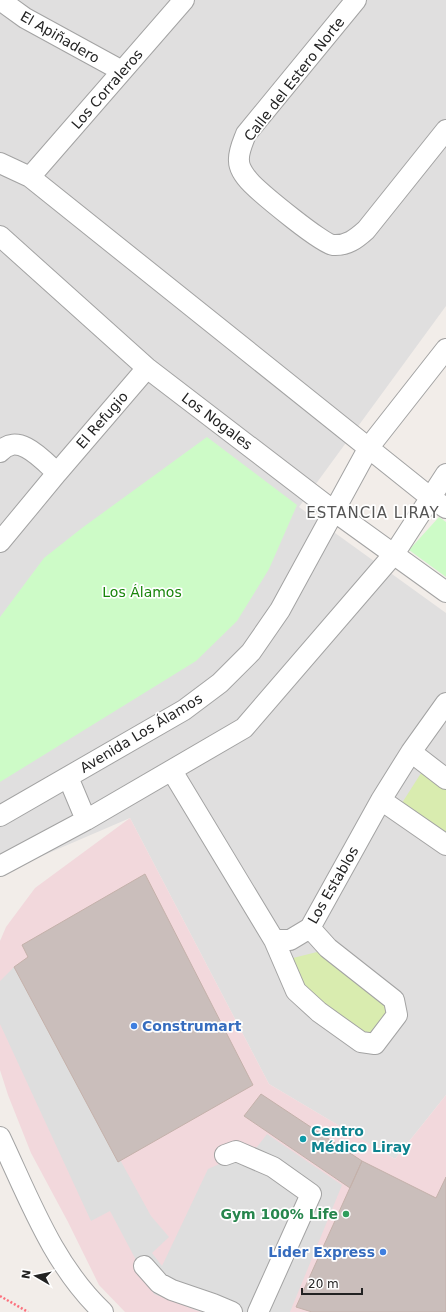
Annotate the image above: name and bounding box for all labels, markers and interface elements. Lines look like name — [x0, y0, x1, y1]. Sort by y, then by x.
street label: El Apiñadero — [18, 8, 102, 66]
street label: Calle del Estero Norte — [241, 14, 347, 144]
street label: Los Corraleros — [68, 46, 146, 132]
street label: El Refugio — [73, 388, 131, 452]
street label: Los Nogales — [179, 389, 255, 453]
district label: ESTANCIA LIRAY — [306, 504, 440, 522]
park label: Los Álamos — [102, 584, 182, 600]
street label: Avenida Los Álamos — [77, 690, 205, 776]
street label: Los Establos — [304, 843, 362, 927]
place label: Construmart — [142, 1018, 242, 1034]
marker: Construmart — [129, 1021, 139, 1031]
place label: Centro Médico Liray — [311, 1123, 411, 1155]
marker: Centro Médico Liray — [298, 1134, 308, 1144]
place label: Gym 100% Life — [220, 1206, 338, 1222]
marker: Gym 100% Life — [341, 1209, 351, 1219]
place label: Lider Express — [268, 1244, 375, 1260]
marker: Lider Express — [378, 1247, 388, 1257]
north arrow — [16, 1256, 56, 1296]
text: N — [19, 1269, 34, 1280]
scale bar — [302, 1270, 362, 1296]
text: 20 m — [308, 1277, 339, 1291]

